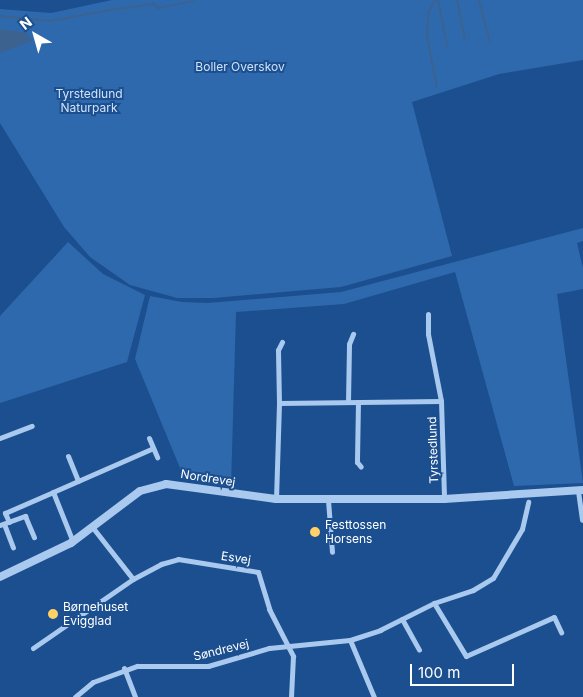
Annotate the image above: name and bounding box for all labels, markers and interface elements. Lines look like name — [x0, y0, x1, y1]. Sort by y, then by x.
north arrow — [10, 10, 60, 60]
text: N — [16, 13, 35, 33]
park label: Boller Overskov — [195, 60, 285, 74]
park label: Tyrstedlund Naturpark — [55, 87, 123, 115]
street label: Tyrstedlund — [425, 416, 441, 484]
street label: Nordrevej — [180, 467, 236, 489]
place label: Festtossen Horsens — [325, 518, 386, 546]
marker: Festtossen Horsens — [309, 526, 321, 538]
street label: Esvej — [220, 549, 252, 567]
place label: Børnehuset Evigglad — [63, 600, 128, 628]
marker: Børnehuset Evigglad — [47, 608, 59, 620]
street label: Søndrevej — [192, 636, 250, 664]
scale bar — [413, 654, 517, 686]
text: 100 m — [418, 663, 460, 682]

